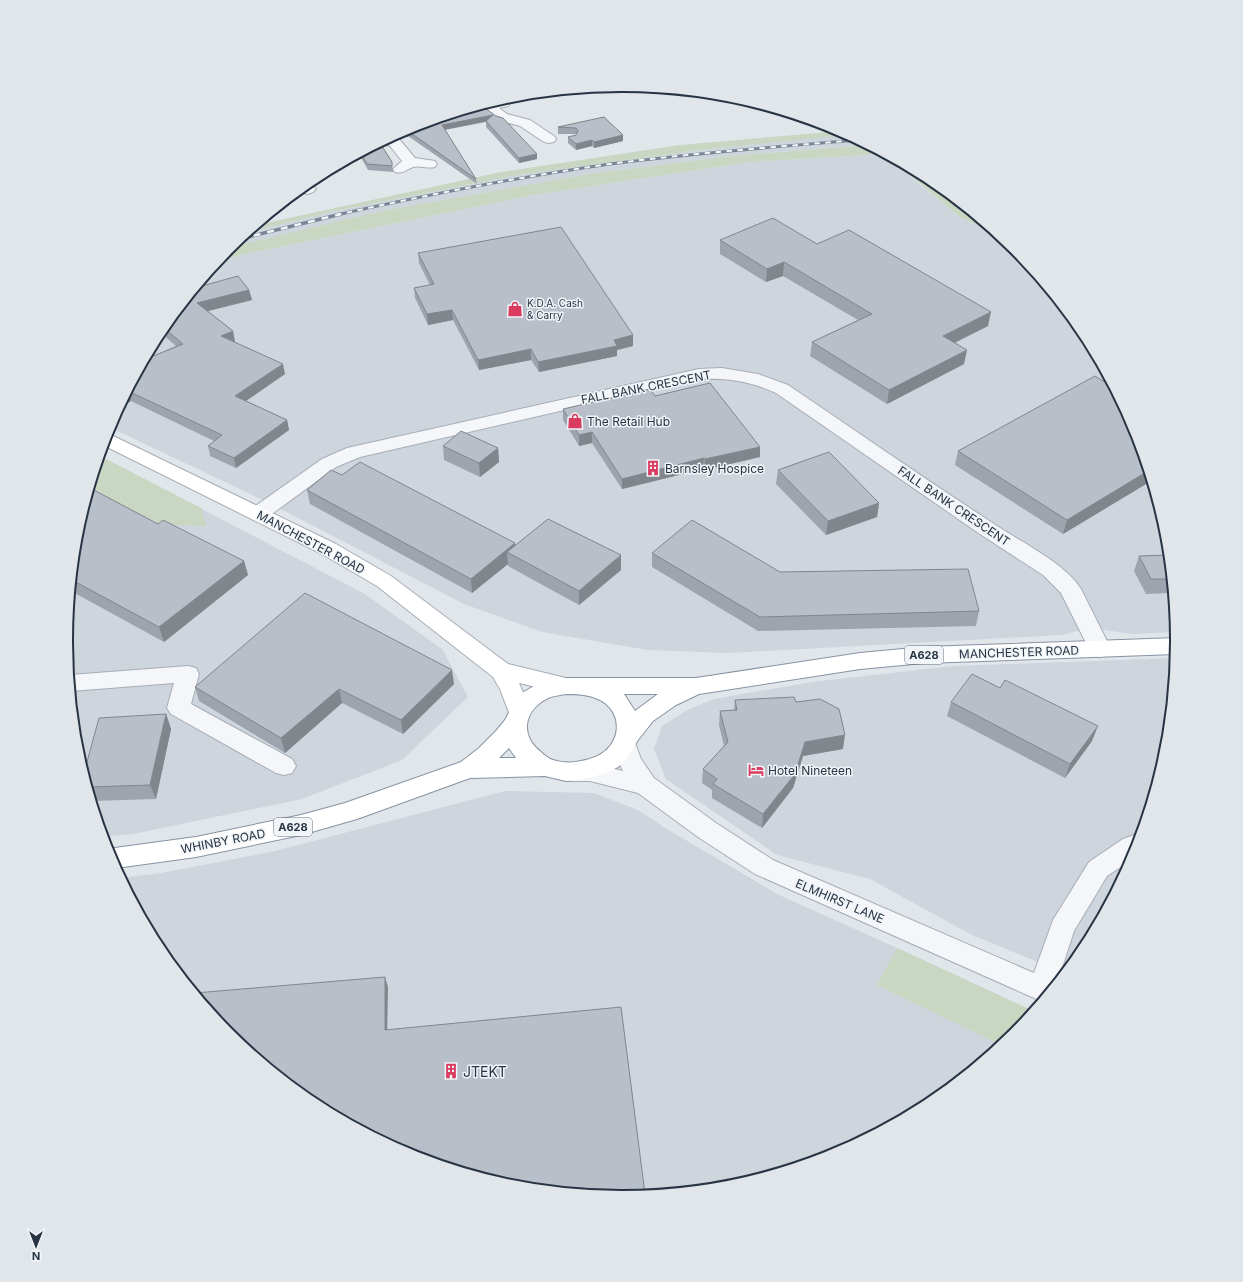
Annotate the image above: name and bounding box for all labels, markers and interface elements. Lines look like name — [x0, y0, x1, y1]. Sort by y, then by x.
place label: K.D.A. Cash & Carry — [527, 297, 583, 321]
shop icon: K.D.A. Cash & Carry — [506, 300, 524, 318]
street label: FALL BANK CRESCENT — [580, 367, 712, 407]
shop icon: The Retail Hub — [566, 412, 584, 430]
place label: The Retail Hub — [587, 414, 670, 429]
building icon: Barnsley Hospice — [644, 459, 662, 477]
place label: Barnsley Hospice — [665, 461, 764, 476]
street label: FALL BANK CRESCENT — [895, 463, 1013, 549]
street label: MANCHESTER ROAD — [254, 507, 368, 577]
street label: MANCHESTER ROAD — [959, 642, 1079, 662]
road number: A628 — [905, 646, 943, 664]
hotel icon: Hotel Nineteen — [747, 761, 765, 779]
place label: Hotel Nineteen — [768, 763, 852, 778]
road number: A628 — [274, 818, 312, 836]
street label: WHINBY ROAD — [179, 825, 267, 857]
street label: ELMHIRST LANE — [793, 876, 887, 926]
building icon: JTEKT — [442, 1062, 460, 1080]
place label: JTEKT — [463, 1063, 507, 1080]
north arrow — [16, 1226, 56, 1266]
text: N — [32, 1249, 40, 1263]

